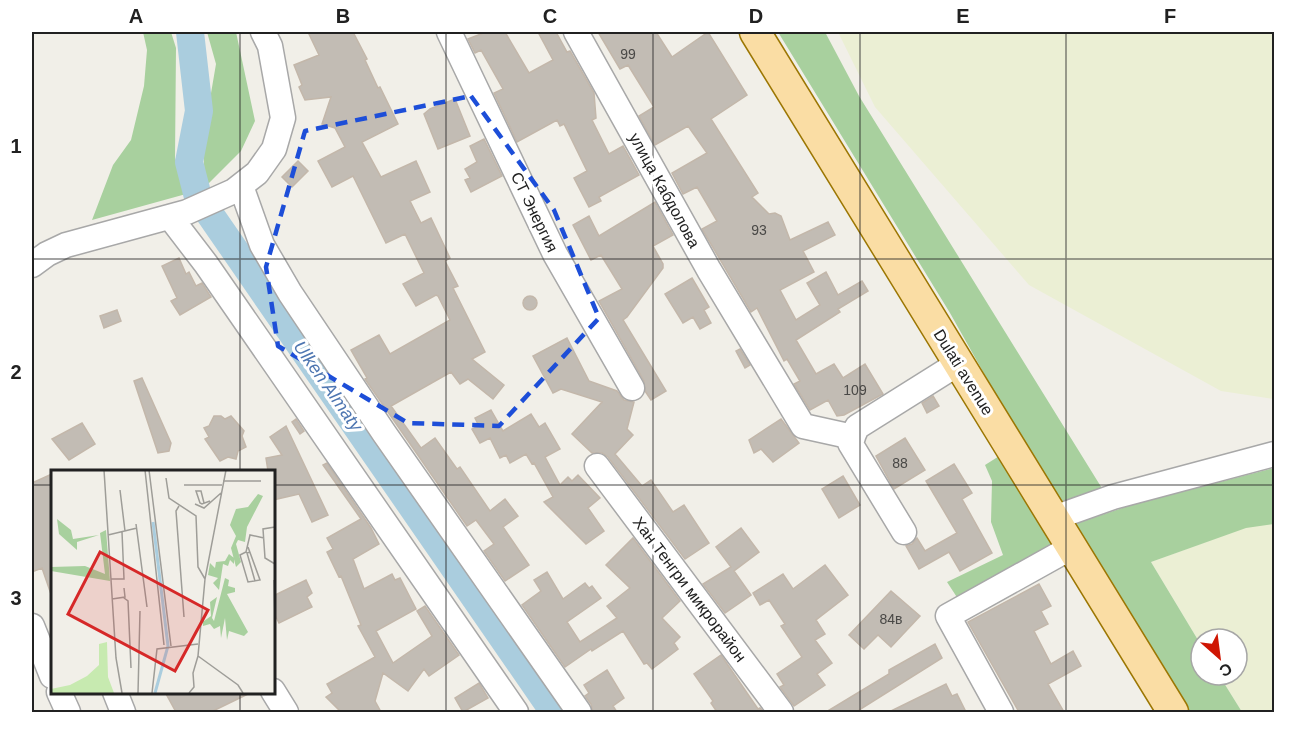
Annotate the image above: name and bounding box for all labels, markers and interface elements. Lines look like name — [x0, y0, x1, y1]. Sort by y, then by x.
text: A — [129, 5, 143, 27]
text: B — [336, 5, 350, 27]
text: C — [543, 5, 557, 27]
text: D — [749, 5, 763, 27]
text: E — [956, 5, 970, 27]
text: F — [1164, 5, 1176, 27]
house number: 99 — [620, 46, 636, 62]
street label: улица Кабдолова — [626, 130, 703, 251]
text: 1 — [10, 135, 22, 157]
street label: СТ Энергия — [508, 169, 561, 255]
house number: 93 — [751, 222, 767, 238]
street label: Dulati avenue — [930, 326, 997, 418]
water label: Ulken Almaty — [290, 337, 367, 436]
text: 2 — [10, 361, 22, 383]
house number: 109 — [843, 382, 867, 398]
house number: 88 — [892, 455, 908, 471]
inset map — [51, 470, 274, 693]
street label: Хан Тенгри микрорайон — [630, 514, 750, 665]
text: 3 — [10, 587, 22, 609]
house number: 84в — [879, 611, 903, 627]
north arrow — [1189, 627, 1249, 687]
text: С — [1216, 660, 1235, 680]

